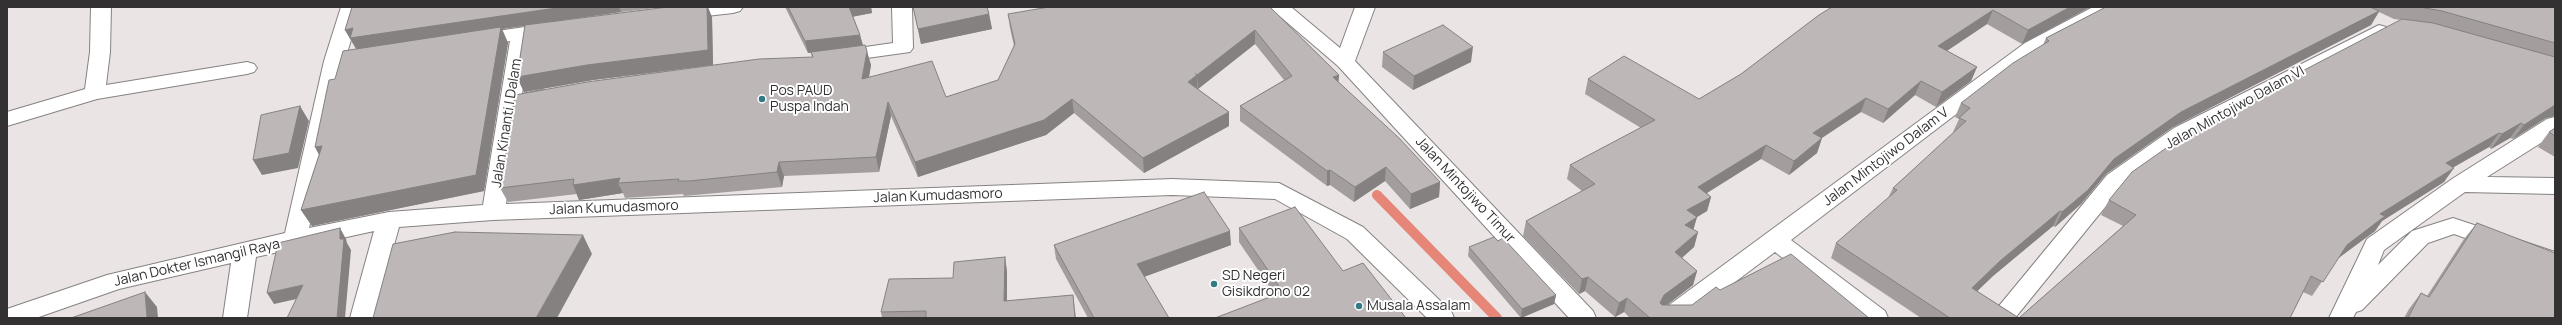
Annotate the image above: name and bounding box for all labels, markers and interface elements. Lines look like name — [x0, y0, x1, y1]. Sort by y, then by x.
street label: Jalan Kinanti I Dalam — [489, 57, 525, 189]
street label: Jalan Mintojiwo Dalam VI — [2163, 63, 2307, 153]
place label: Pos PAUD Puspa Indah — [770, 83, 849, 116]
marker: Pos PAUD Puspa Indah — [757, 94, 767, 104]
street label: Jalan Mintojiwo Dalam V — [1820, 104, 1952, 210]
street label: Jalan Mintojiwo Timur — [1412, 134, 1518, 246]
street label: Jalan Kumudasmoro — [873, 185, 1003, 207]
street label: Jalan Kumudasmoro — [549, 197, 679, 219]
street label: Jalan Dokter Ismangil Raya — [112, 236, 282, 290]
place label: SD Negeri Gisikdrono 02 — [1222, 268, 1310, 300]
marker: SD Negeri Gisikdrono 02 — [1209, 279, 1219, 289]
place label: Musala Assalam — [1367, 298, 1470, 314]
marker: Musala Assalam — [1354, 301, 1364, 311]

